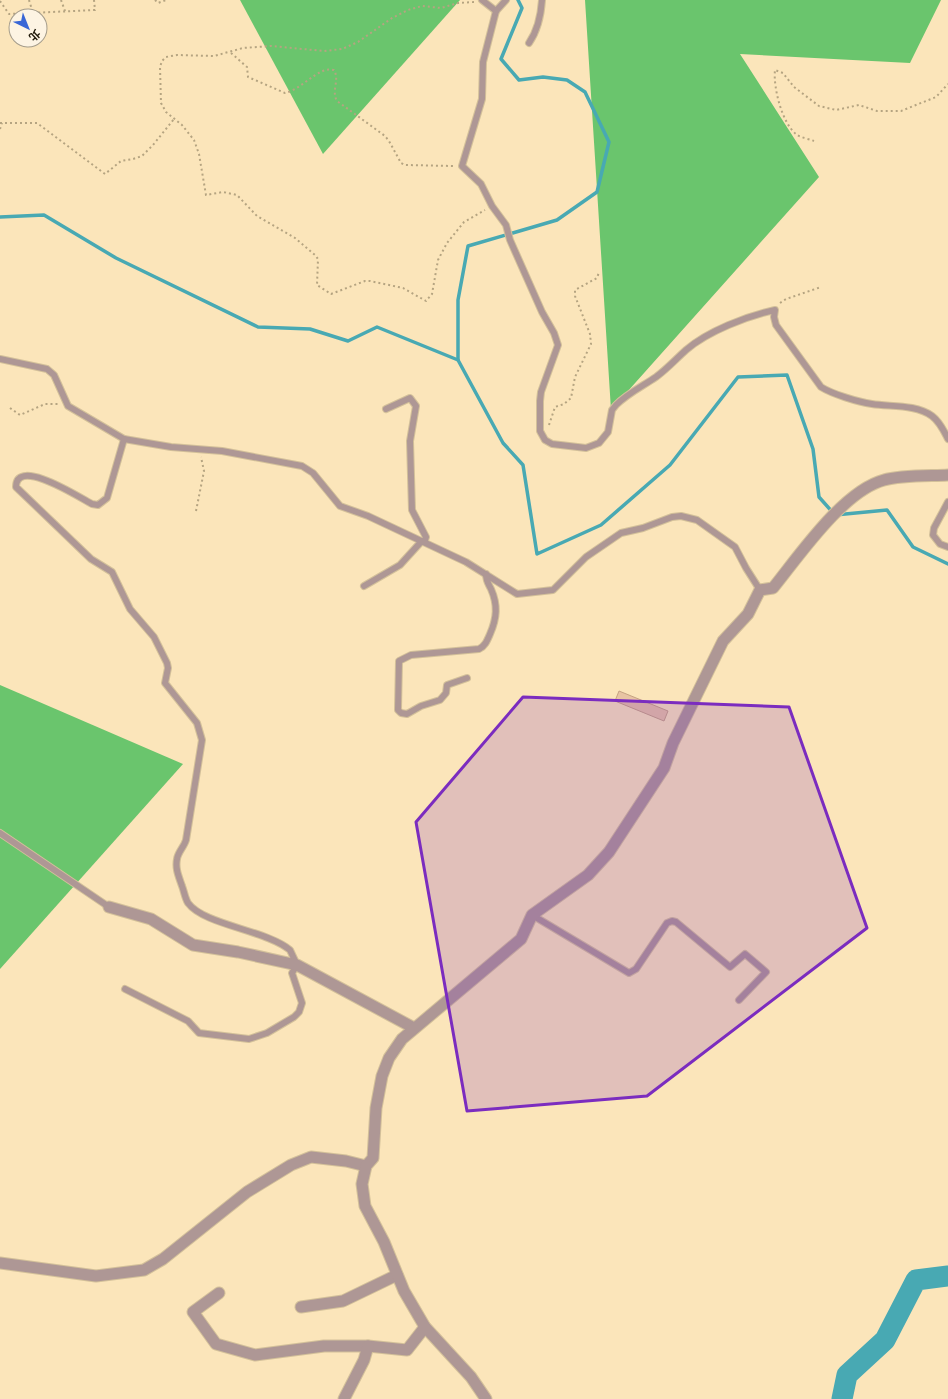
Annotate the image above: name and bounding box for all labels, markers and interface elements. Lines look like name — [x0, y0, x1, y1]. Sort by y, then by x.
north arrow — [8, 8, 48, 48]
text: 北 — [26, 26, 43, 43]

